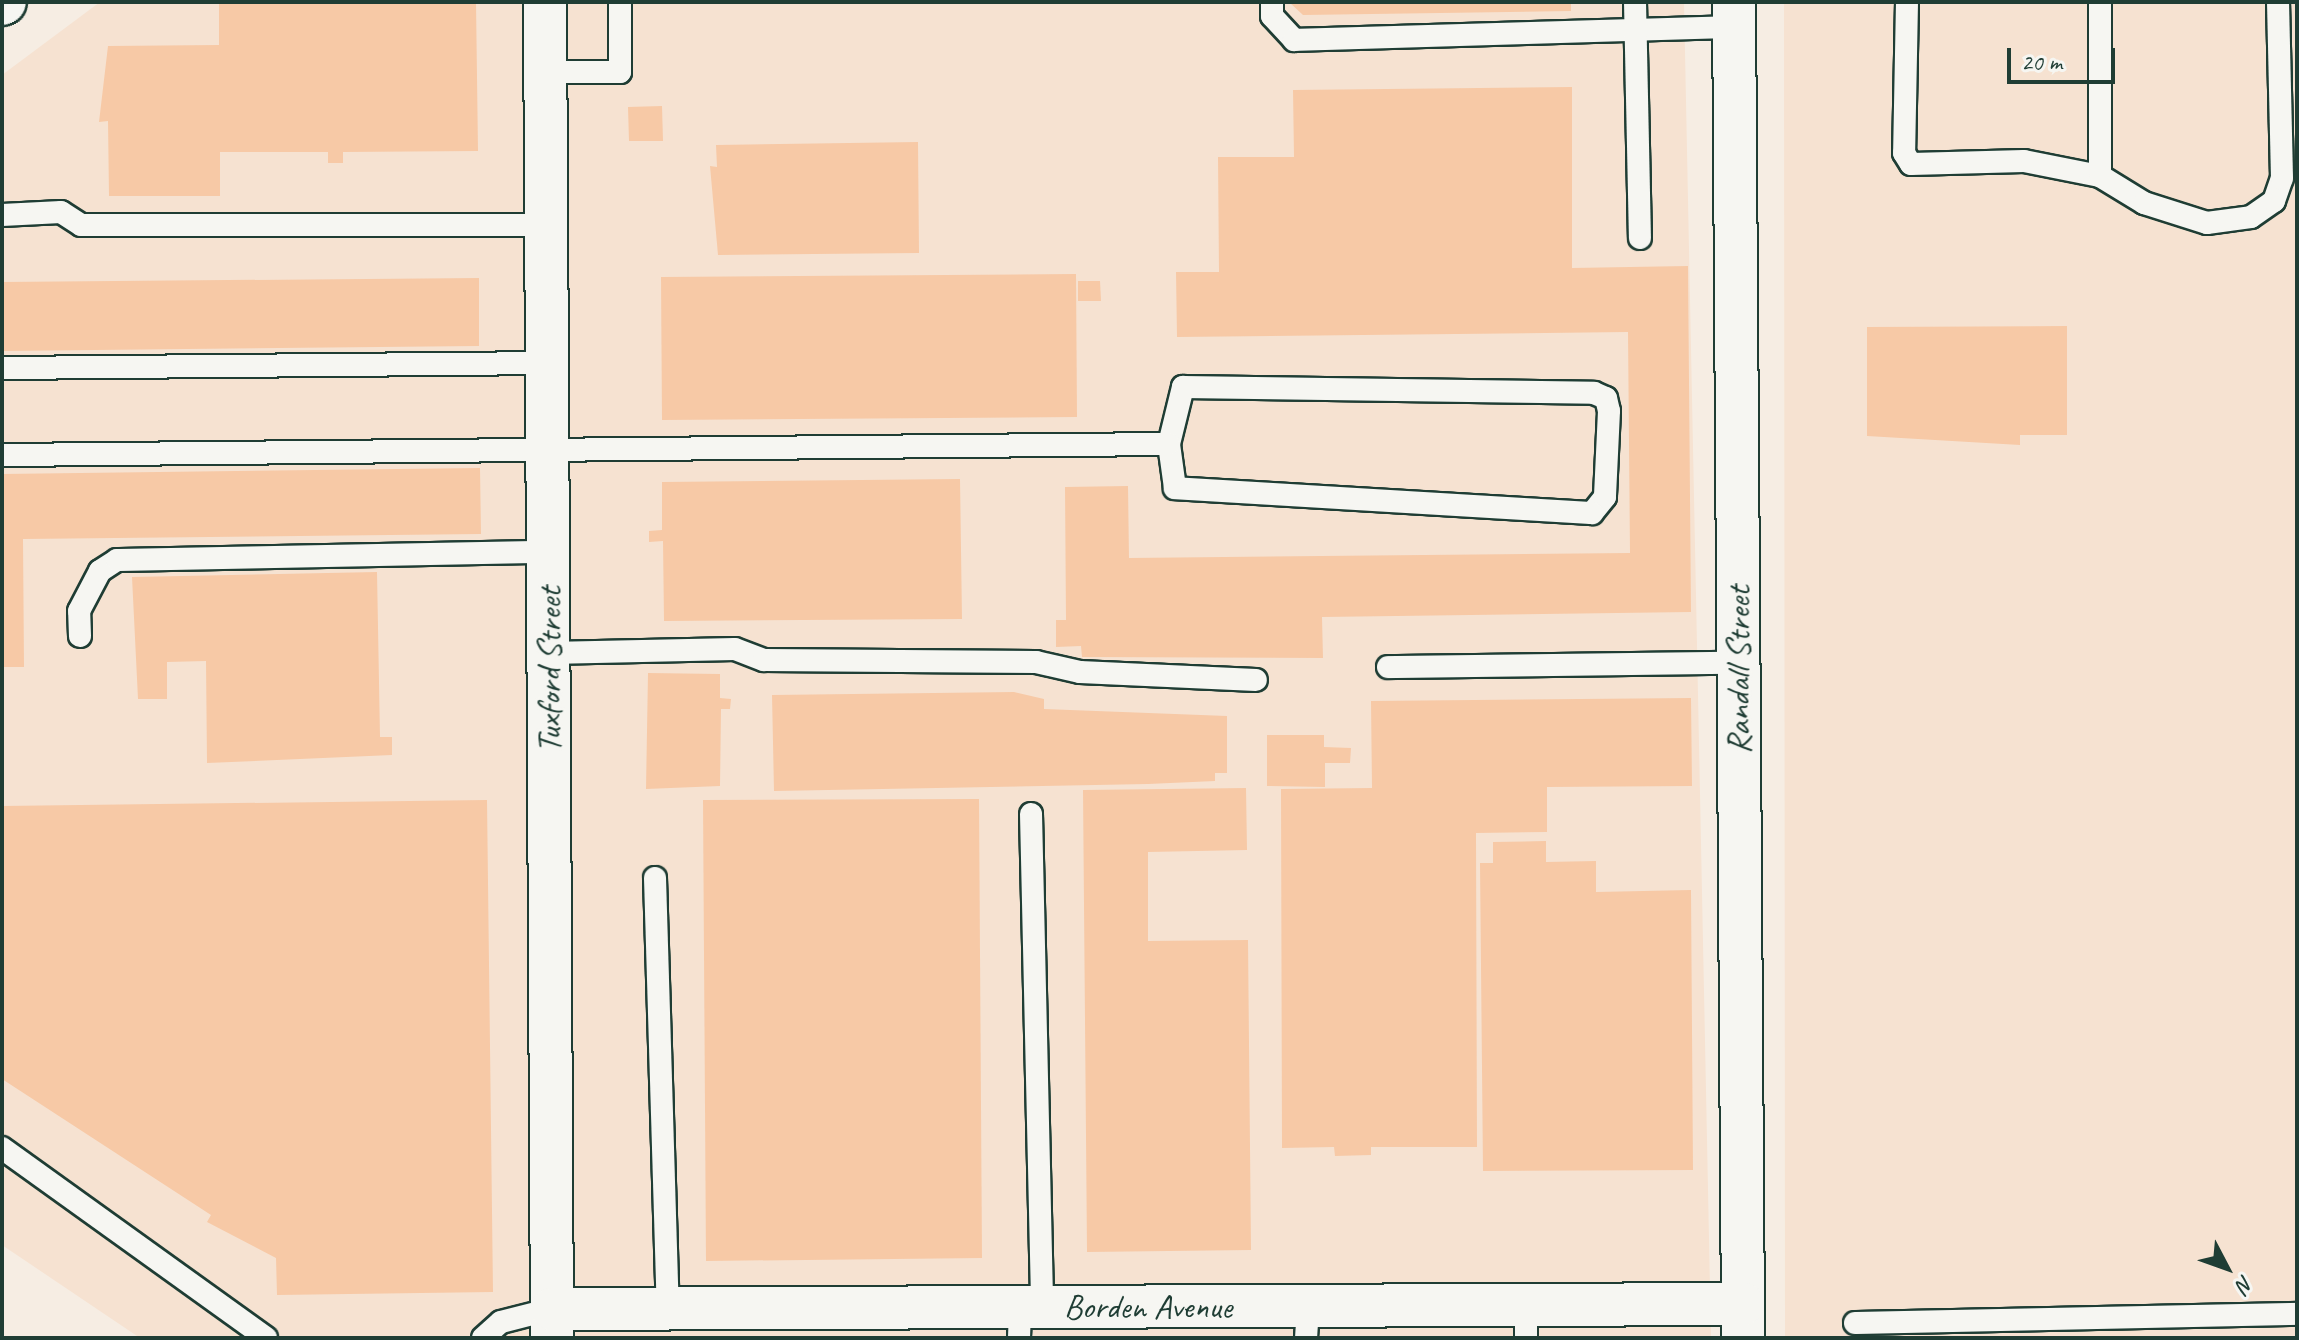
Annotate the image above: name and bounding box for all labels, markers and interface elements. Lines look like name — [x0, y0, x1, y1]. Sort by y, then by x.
scale bar — [2011, 32, 2119, 82]
text: 20 m — [2021, 47, 2062, 77]
street label: Randall Street — [1718, 586, 1758, 754]
street label: Tuxford Street — [529, 587, 569, 753]
north arrow — [2187, 1228, 2267, 1308]
text: N — [2230, 1269, 2260, 1298]
street label: Borden Avenue — [1064, 1287, 1232, 1327]

